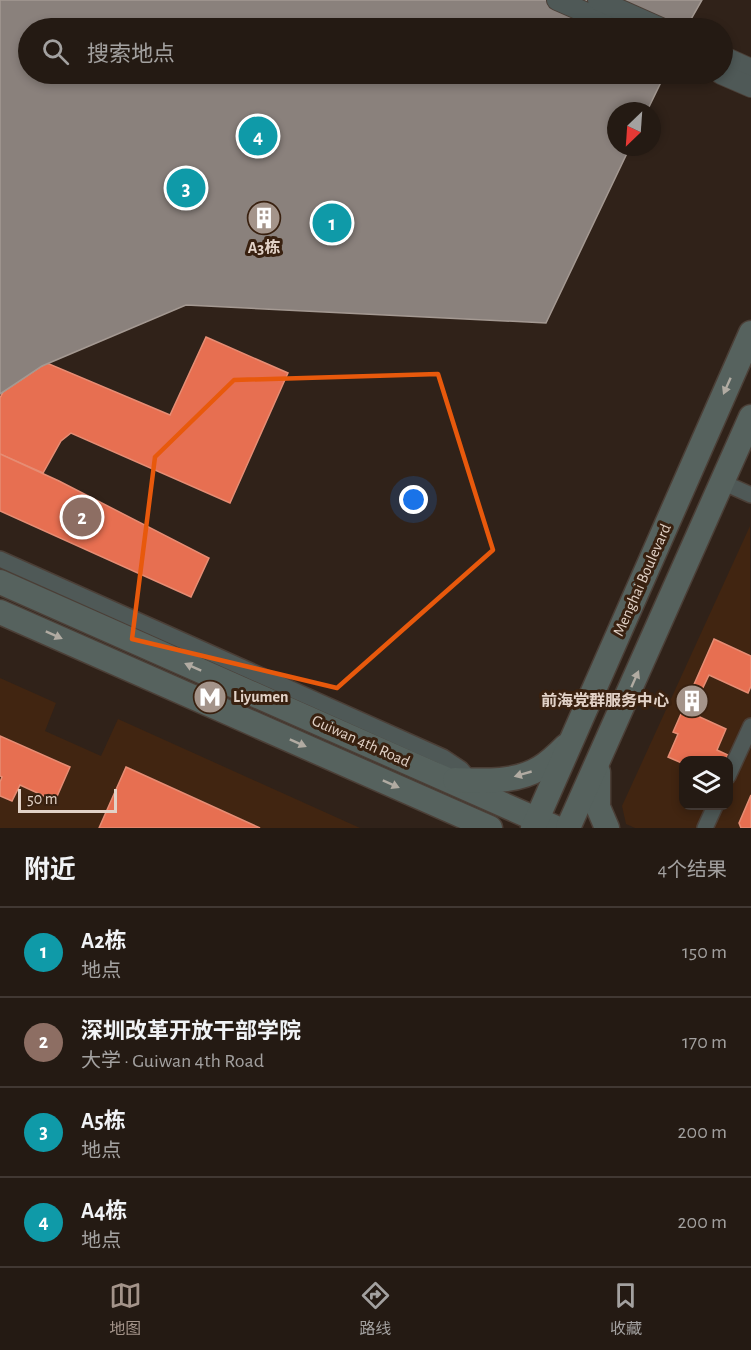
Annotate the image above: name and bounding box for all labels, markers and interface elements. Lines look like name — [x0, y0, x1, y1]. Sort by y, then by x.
search box — [18, 18, 733, 84]
icon: search — [39, 35, 72, 68]
text: 搜索地点 — [87, 43, 175, 65]
north arrow — [607, 102, 661, 156]
pin: 4 — [238, 114, 278, 158]
pin: 3 — [166, 166, 206, 210]
building icon: A3栋 — [246, 200, 282, 236]
pin: 1 — [312, 200, 352, 246]
place label: A3栋 — [248, 238, 280, 256]
one-way arrow — [723, 378, 732, 395]
your location — [399, 485, 428, 514]
pin: 2 — [62, 494, 101, 540]
street label: Menghai Boulevard — [610, 522, 674, 638]
one-way arrow — [45, 630, 63, 640]
one-way arrow — [184, 662, 202, 671]
one-way arrow — [630, 669, 640, 687]
metro station icon: Liyumen — [192, 679, 228, 715]
building icon: 前海党群服务中心 — [674, 683, 710, 719]
place label: Liyumen — [233, 689, 288, 706]
place label: 前海党群服务中心 — [541, 692, 669, 709]
street label: Guiwan 4th Road — [310, 712, 412, 770]
one-way arrow — [289, 739, 307, 749]
map controls — [679, 756, 733, 810]
button: layers — [679, 756, 733, 810]
one-way arrow — [514, 770, 532, 780]
one-way arrow — [382, 780, 399, 789]
scale bar — [18, 786, 117, 814]
text: 50 m — [27, 791, 58, 807]
text: 附近 — [24, 857, 76, 883]
text: 4个结果 — [657, 860, 727, 880]
text: A2栋 — [81, 930, 127, 952]
text: 1 — [40, 942, 47, 962]
text: 150 m — [682, 942, 727, 962]
text: 地点 — [81, 961, 121, 981]
text: 深圳改革开放干部学院 — [81, 1020, 301, 1042]
text: 2 — [39, 1032, 48, 1052]
text: 170 m — [682, 1032, 727, 1052]
text: 大学 · Guiwan 4th Road — [81, 1051, 264, 1071]
text: A5栋 — [81, 1110, 126, 1132]
text: 3 — [39, 1122, 48, 1142]
text: 200 m — [677, 1122, 727, 1142]
text: 地点 — [81, 1141, 121, 1161]
text: A4栋 — [81, 1200, 127, 1222]
text: 4 — [38, 1212, 49, 1232]
text: 200 m — [677, 1212, 727, 1232]
text: 地点 — [81, 1231, 121, 1251]
tab: 地图 — [109, 1279, 142, 1339]
tab: 路线 — [359, 1279, 392, 1339]
tab: 收藏 — [609, 1279, 642, 1339]

